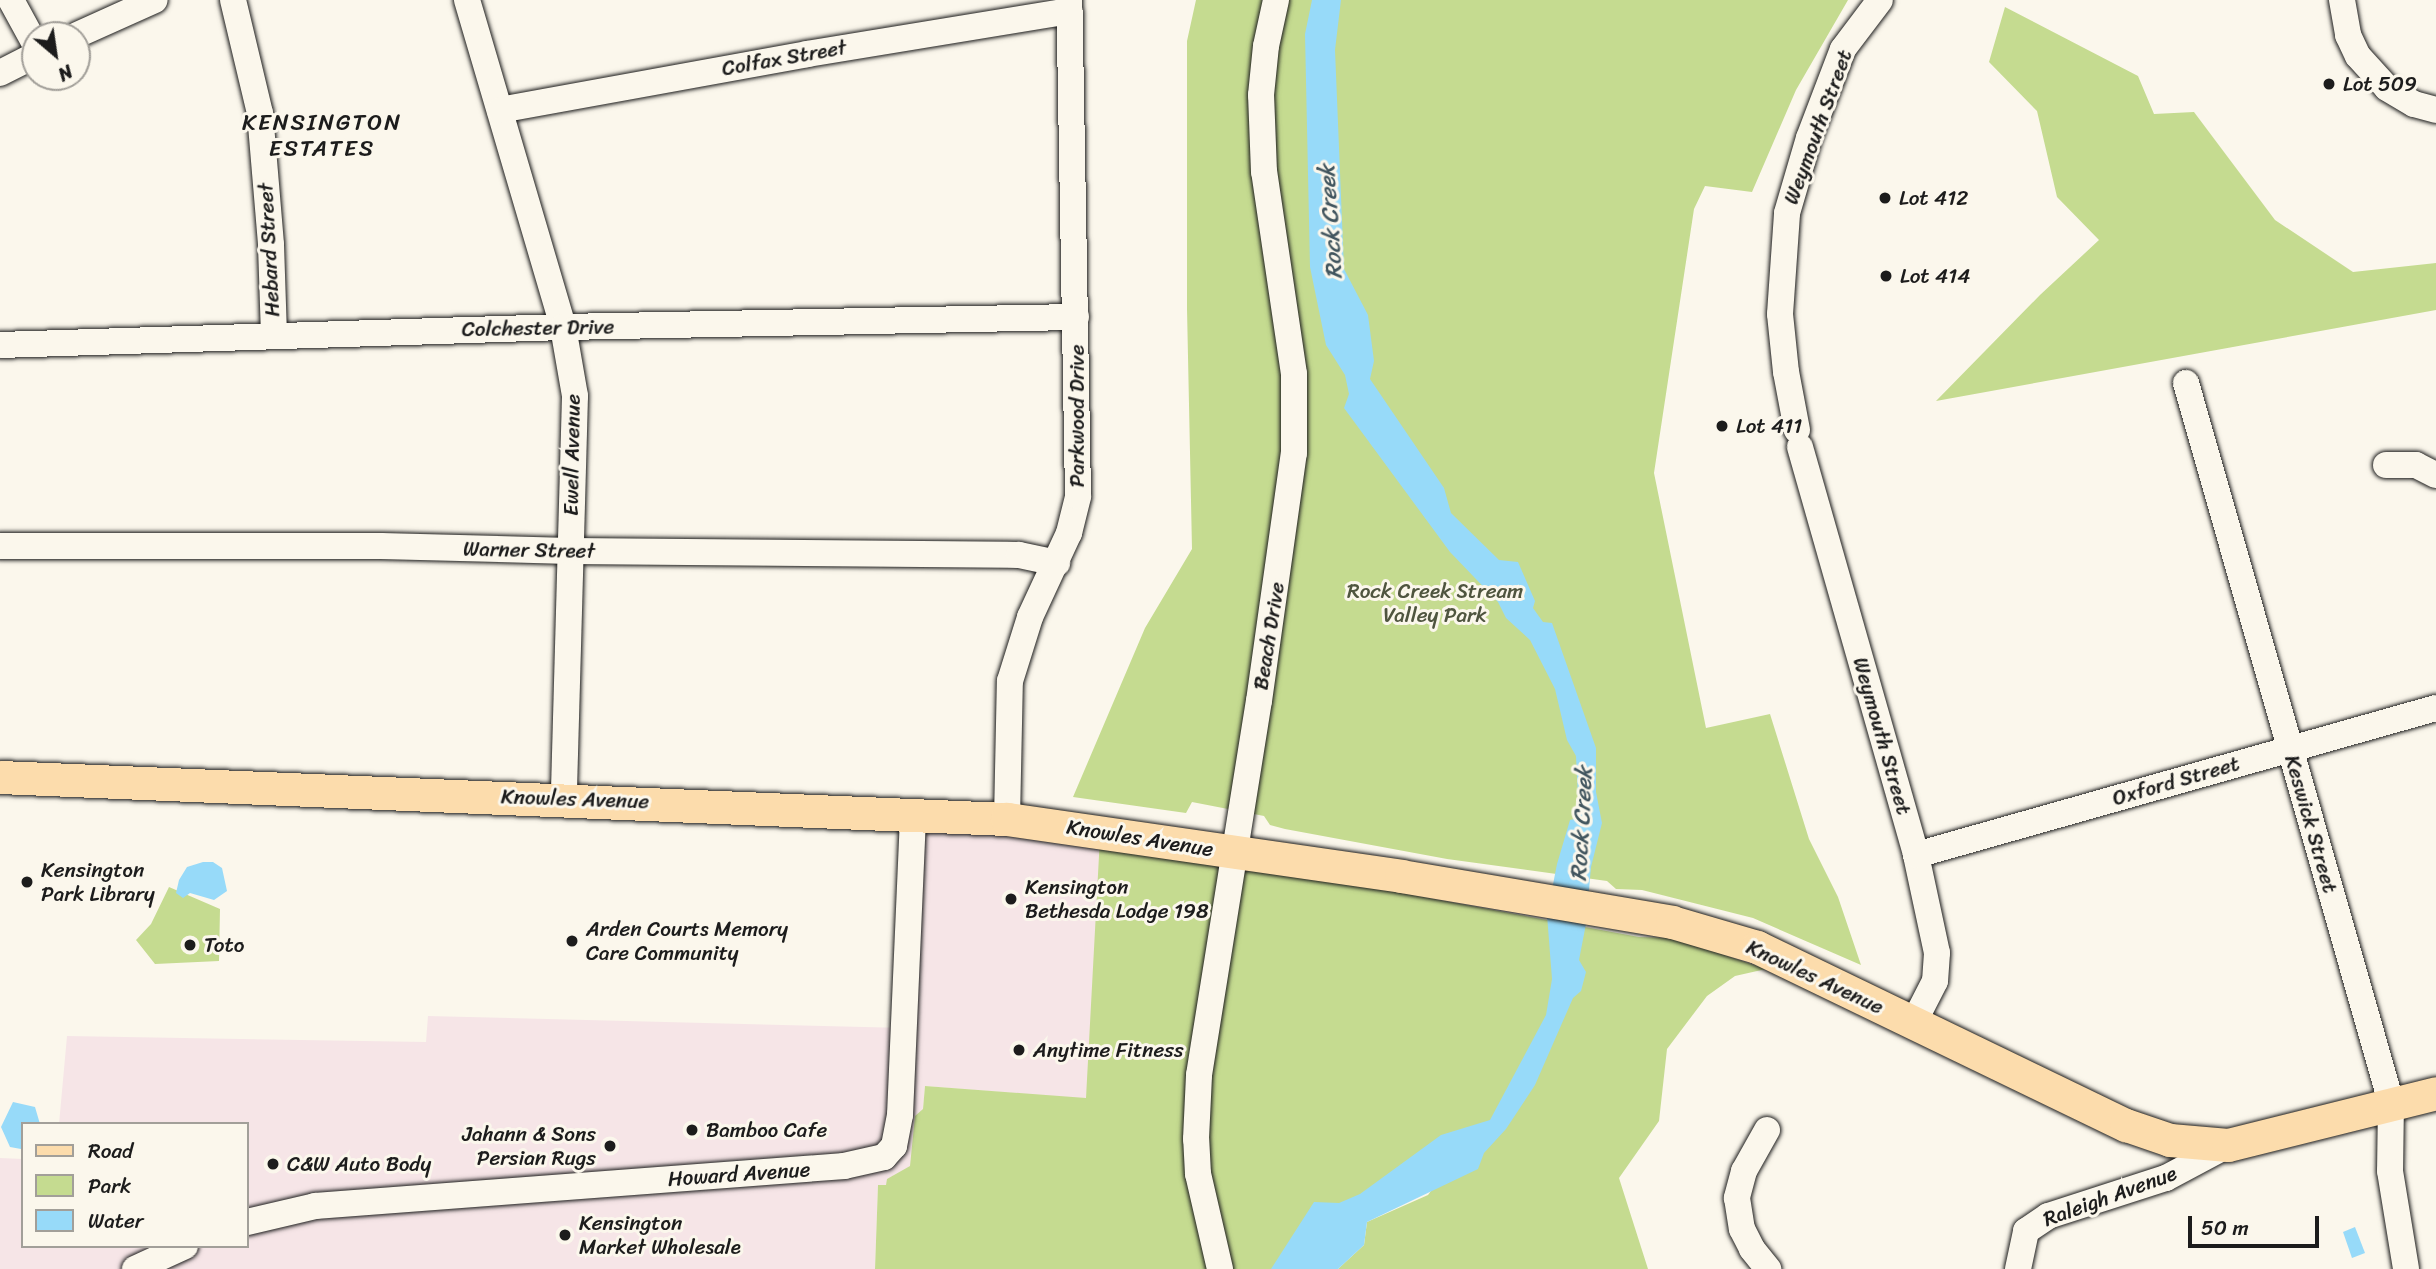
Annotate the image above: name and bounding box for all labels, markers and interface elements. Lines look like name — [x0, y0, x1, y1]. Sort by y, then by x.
north arrow — [21, 21, 91, 91]
street label: Colfax Street — [719, 35, 849, 81]
street label: Weymouth Street — [1778, 47, 1858, 207]
text: N — [52, 55, 79, 91]
place label: Lot 509 — [2343, 71, 2417, 97]
marker: Lot 509 — [2321, 76, 2337, 92]
district label: KENSINGTON ESTATES — [246, 109, 398, 163]
water label: Rock Creek — [1313, 164, 1349, 280]
street label: Hebard Street — [253, 182, 285, 318]
place label: Lot 412 — [1899, 185, 1968, 211]
marker: Lot 412 — [1877, 190, 1893, 206]
place label: Lot 414 — [1900, 263, 1970, 289]
marker: Lot 414 — [1878, 268, 1894, 284]
street label: Colchester Drive — [461, 314, 615, 342]
street label: Parkwood Drive — [1064, 345, 1090, 487]
street label: Ewell Avenue — [558, 394, 586, 516]
place label: Lot 411 — [1736, 413, 1802, 439]
marker: Lot 411 — [1714, 418, 1730, 434]
street label: Warner Street — [463, 536, 595, 564]
park label: Rock Creek Stream Valley Park — [1346, 578, 1524, 628]
street label: Beach Drive — [1248, 580, 1290, 692]
street label: Weymouth Street — [1848, 655, 1916, 817]
street label: Oxford Street — [2110, 751, 2242, 811]
street label: Keswick Street — [2279, 752, 2343, 896]
water label: Rock Creek — [1565, 766, 1599, 882]
street label: Knowles Avenue — [501, 784, 649, 814]
street label: Knowles Avenue — [1065, 814, 1215, 862]
place label: Kensington Park Library — [41, 857, 155, 907]
marker: Kensington Park Library — [19, 874, 35, 890]
place label: Kensington Bethesda Lodge 198 — [1025, 874, 1209, 924]
marker: Kensington Bethesda Lodge 198 — [1003, 891, 1019, 907]
place label: Arden Courts Memory Care Community — [586, 916, 788, 966]
place label: Toto — [204, 932, 244, 958]
marker: Arden Courts Memory Care Community — [564, 933, 580, 949]
street label: Knowles Avenue — [1743, 934, 1887, 1020]
marker: Toto — [182, 937, 198, 953]
place label: Anytime Fitness — [1033, 1037, 1182, 1063]
marker: Anytime Fitness — [1011, 1042, 1027, 1058]
place label: Bamboo Cafe — [706, 1117, 827, 1143]
place label: Jahann & Sons Persian Rugs — [462, 1121, 596, 1171]
legend — [21, 1122, 248, 1248]
marker: Bamboo Cafe — [684, 1122, 700, 1138]
text: Road — [88, 1132, 133, 1170]
marker: Jahann & Sons Persian Rugs — [602, 1138, 618, 1154]
place label: C&W Auto Body — [287, 1151, 432, 1177]
marker: C&W Auto Body — [265, 1156, 281, 1172]
street label: Howard Avenue — [667, 1156, 811, 1192]
street label: Raleigh Avenue — [2040, 1160, 2180, 1232]
text: Park — [88, 1167, 131, 1205]
text: Water — [88, 1202, 143, 1240]
scale bar — [2191, 1202, 2322, 1246]
text: 50 m — [2201, 1209, 2249, 1247]
place label: Kensington Market Wholesale — [579, 1210, 742, 1260]
marker: Kensington Market Wholesale — [557, 1227, 573, 1243]

